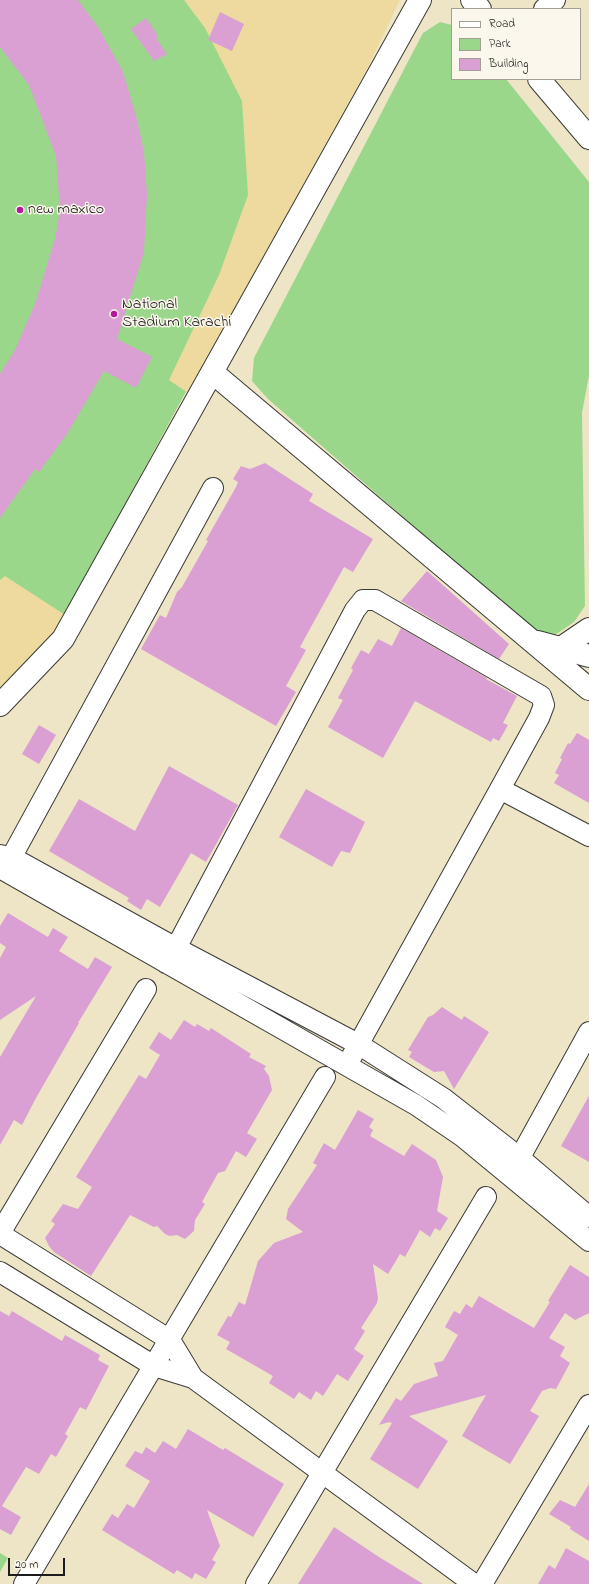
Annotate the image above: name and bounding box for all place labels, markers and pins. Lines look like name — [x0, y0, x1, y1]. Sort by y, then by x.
place label: new maxico — [28, 200, 104, 220]
marker: new maxico — [15, 205, 25, 215]
place label: National Stadium Karachi — [122, 295, 231, 333]
marker: National Stadium Karachi — [109, 309, 119, 319]

